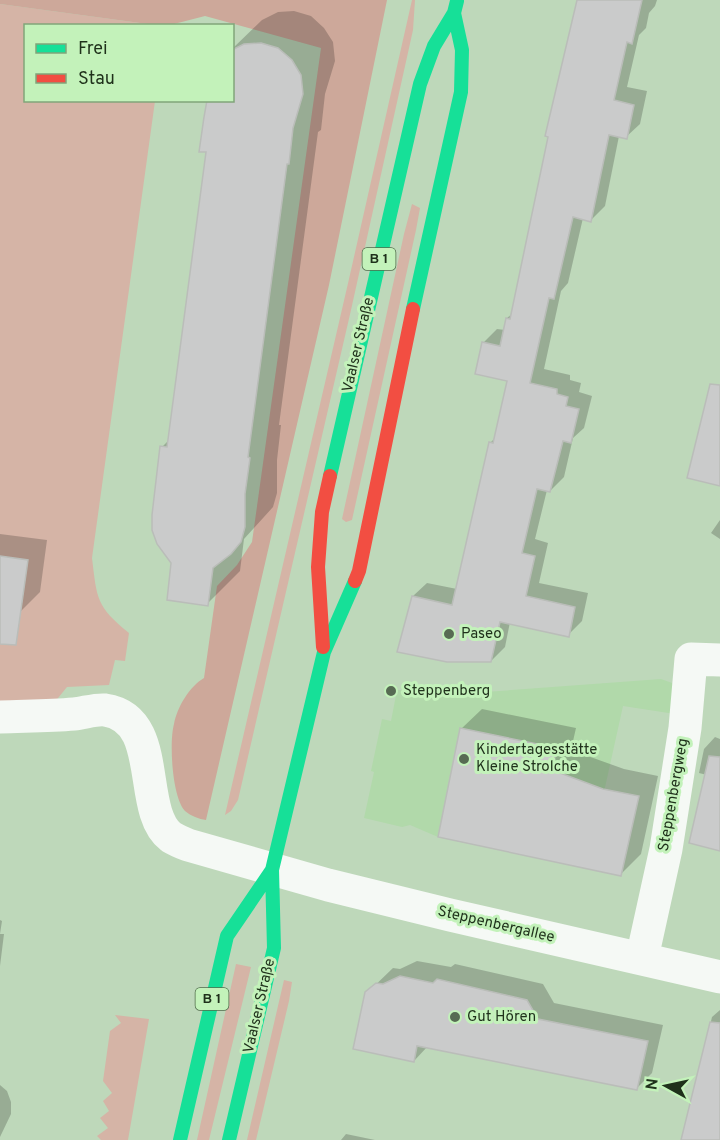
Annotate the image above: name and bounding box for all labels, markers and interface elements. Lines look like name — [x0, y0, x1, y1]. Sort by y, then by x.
legend — [24, 24, 234, 102]
text: Frei — [78, 38, 108, 61]
text: Stau — [78, 68, 115, 91]
road number: B 1 — [362, 248, 395, 270]
street label: Vaalser Straße — [339, 296, 379, 394]
place label: Paseo — [461, 625, 502, 644]
marker: Paseo — [442, 627, 456, 641]
place label: Steppenberg — [403, 682, 490, 701]
marker: Steppenberg — [384, 684, 398, 698]
street label: Steppenbergweg — [655, 737, 693, 853]
place label: Kindertagesstätte Kleine Strolche — [476, 741, 597, 777]
marker: Kindertagesstätte Kleine Strolche — [457, 752, 471, 766]
street label: Steppenbergallee — [436, 902, 556, 948]
street label: Vaalser Straße — [240, 957, 280, 1055]
road number: B 1 — [196, 988, 228, 1010]
place label: Gut Hören — [467, 1008, 536, 1027]
marker: Gut Hören — [448, 1010, 462, 1024]
north arrow — [636, 1056, 696, 1116]
text: N — [642, 1077, 664, 1091]

